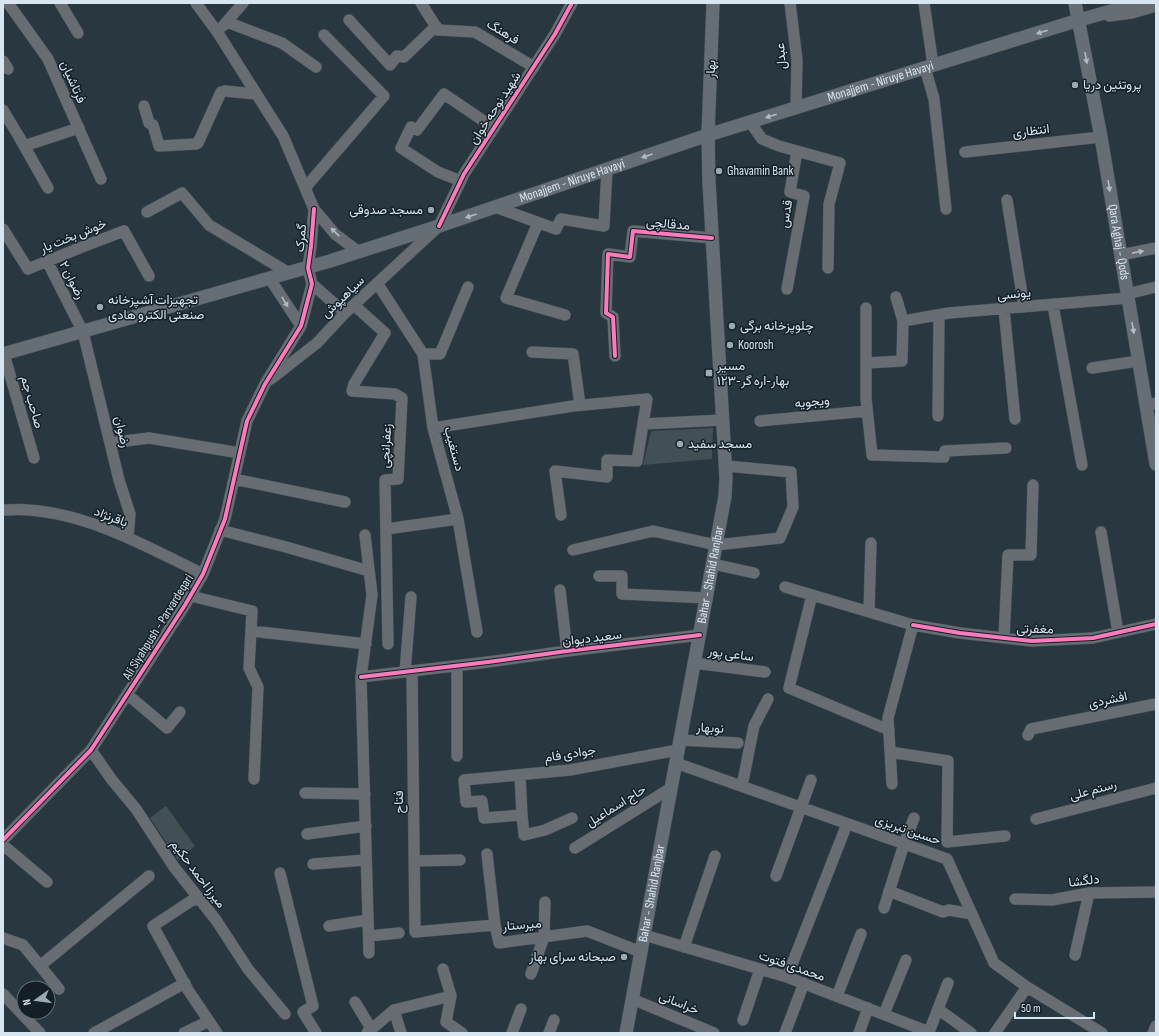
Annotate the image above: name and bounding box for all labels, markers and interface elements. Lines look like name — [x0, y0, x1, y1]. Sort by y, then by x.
street label: فرهنگ — [484, 16, 522, 48]
one-way arrow — [1035, 29, 1047, 35]
street label: عبدل — [772, 42, 790, 70]
one-way arrow — [1083, 52, 1089, 64]
street label: فرتاشیان — [57, 58, 89, 106]
street label: Monajjem - Niruye Havayi — [826, 58, 935, 105]
street label: بهار — [703, 59, 719, 79]
street label: شهید نوحه خوان — [465, 69, 525, 147]
place label: پروتئین دریا — [1083, 77, 1141, 94]
marker: پروتئین دریا — [1070, 80, 1080, 90]
one-way arrow — [764, 113, 776, 119]
street label: انتظاری — [1012, 121, 1050, 141]
one-way arrow — [641, 153, 653, 159]
street label: Monajjem - Niruye Havayi — [517, 156, 627, 206]
place label: Ghavamin Bank — [727, 163, 794, 179]
marker: Ghavamin Bank — [714, 166, 724, 176]
one-way arrow — [1106, 180, 1112, 192]
street label: قدس — [776, 199, 796, 229]
place label: مسجد صدوقی — [349, 202, 423, 218]
street label: Qara Aghaj - Qods — [1104, 203, 1133, 281]
marker: مسجد صدوقی — [426, 205, 436, 215]
one-way arrow — [464, 213, 476, 219]
street label: مدقالچی — [645, 214, 691, 235]
street label: خوش بخت یار — [36, 215, 109, 257]
street label: گمرک — [292, 223, 310, 253]
one-way arrow — [330, 228, 340, 237]
one-way arrow — [1132, 249, 1144, 255]
street label: رضوان ۲ — [56, 258, 88, 302]
street label: سیاهپوش — [318, 273, 369, 322]
street label: یونسی — [997, 285, 1032, 303]
place label: تجهیزات آشپزخانه صنعتی الکترو هادی — [108, 292, 205, 323]
one-way arrow — [281, 297, 289, 308]
marker: تجهیزات آشپزخانه صنعتی الکترو هادی — [95, 302, 105, 312]
place label: چلوپزخانه برگی — [740, 318, 814, 335]
marker: چلوپزخانه برگی — [727, 321, 737, 331]
one-way arrow — [1130, 322, 1136, 334]
place label: Koorosh — [738, 337, 774, 353]
marker: Koorosh — [725, 340, 735, 350]
place label: مسیر ۱۲۳-بهار-اره گر — [716, 358, 789, 389]
marker: مسیر ۱۲۳-بهار-اره گر — [704, 368, 714, 378]
street label: صاحب جم — [17, 374, 47, 430]
street label: ویجویه — [794, 392, 831, 412]
street label: رضوان — [111, 415, 133, 449]
street label: زعفرانچی — [377, 423, 396, 469]
street label: دستغیب — [440, 425, 468, 473]
place label: مسجد سفید — [688, 436, 752, 452]
marker: مسجد سفید — [675, 439, 685, 449]
street label: باقرنژاد — [92, 503, 130, 531]
street label: Bahar - Shahid Ranjbar — [694, 524, 727, 625]
street label: Ali Siyahpush - Parvardeqari — [119, 571, 197, 683]
street label: مغفرتی — [1016, 621, 1054, 637]
street label: سعید دیوان — [561, 626, 623, 650]
street label: ساعی پور — [706, 643, 755, 666]
street label: افشردی — [1087, 688, 1129, 712]
street label: نوبهار — [695, 719, 725, 737]
street label: جوادی فام — [543, 742, 597, 766]
street label: رستم علی — [1068, 776, 1118, 804]
street label: حاج اسماعیل — [583, 781, 650, 832]
street label: فتاح — [391, 790, 408, 814]
street label: حسین تبریزی — [873, 811, 943, 849]
street label: میرزا احمد حکیم — [167, 836, 229, 912]
street label: Bahar - Shahid Ranjbar — [635, 843, 669, 943]
street label: دلگشا — [1068, 871, 1100, 891]
street label: میرستار — [501, 915, 542, 935]
street label: محمدی فتوت — [757, 947, 827, 985]
place label: صبحانه سرای بهار — [528, 949, 616, 965]
marker: صبحانه سرای بهار — [619, 952, 629, 962]
north arrow — [16, 980, 56, 1020]
street label: خراسانی — [657, 988, 702, 1018]
scale bar — [1015, 994, 1094, 1020]
text: N — [20, 998, 34, 1007]
text: 50 m — [1021, 1001, 1041, 1016]

